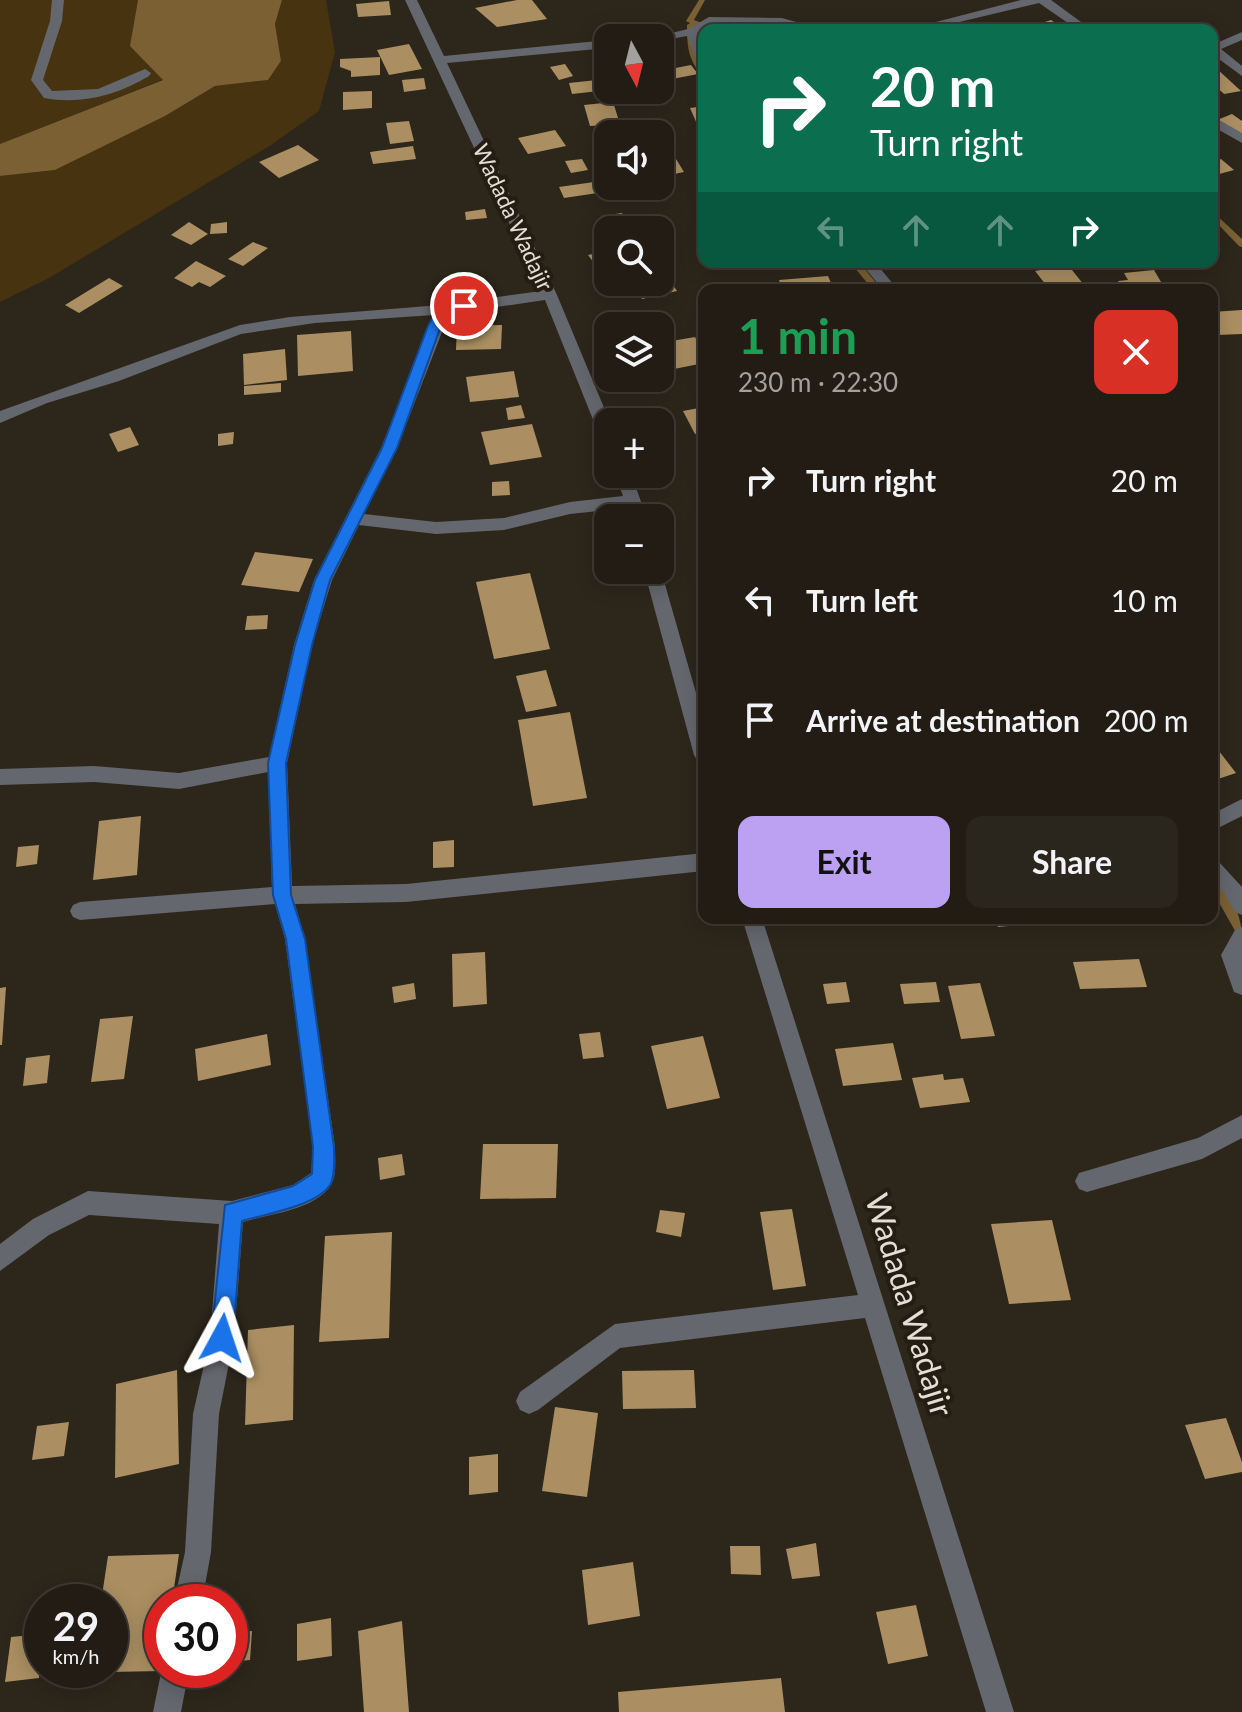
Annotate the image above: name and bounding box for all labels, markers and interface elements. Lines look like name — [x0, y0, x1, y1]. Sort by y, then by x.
north arrow — [594, 24, 674, 104]
map controls — [594, 24, 674, 584]
text: 20 m — [870, 52, 995, 119]
icon: right — [738, 56, 842, 160]
button: sound — [594, 120, 674, 200]
text: Turn right — [870, 120, 1023, 164]
street label: Wadada Wadajir — [468, 139, 559, 294]
icon: left — [810, 208, 854, 252]
icon: ahead — [894, 208, 938, 252]
icon: ahead — [978, 208, 1022, 252]
icon: right — [1062, 208, 1106, 252]
button: search — [594, 216, 674, 296]
pin — [430, 272, 498, 340]
icon: arrive — [442, 284, 486, 328]
text: 1 min — [738, 307, 857, 364]
button: close — [1094, 310, 1178, 394]
button: layers — [594, 312, 674, 392]
text: 230 m · 22:30 — [738, 366, 898, 398]
button: + — [594, 408, 674, 488]
icon: right — [738, 458, 782, 502]
text: Turn right — [806, 462, 936, 498]
text: 20 m — [1111, 462, 1178, 498]
button: − — [594, 504, 674, 584]
icon: left — [738, 578, 782, 622]
text: Turn left — [806, 582, 918, 618]
text: 10 m — [1111, 582, 1178, 618]
icon: arrive — [738, 698, 782, 742]
text: Arrive at destination — [806, 702, 1080, 738]
text: 200 m — [1104, 702, 1188, 738]
button: Exit — [738, 816, 950, 908]
button: Share — [966, 816, 1178, 908]
street label: Wadada Wadajir — [858, 1189, 963, 1421]
position arrow — [180, 1296, 264, 1380]
speed limit sign: 30 — [144, 1584, 248, 1688]
text: 29 — [53, 1602, 99, 1650]
text: km/h — [53, 1644, 99, 1668]

